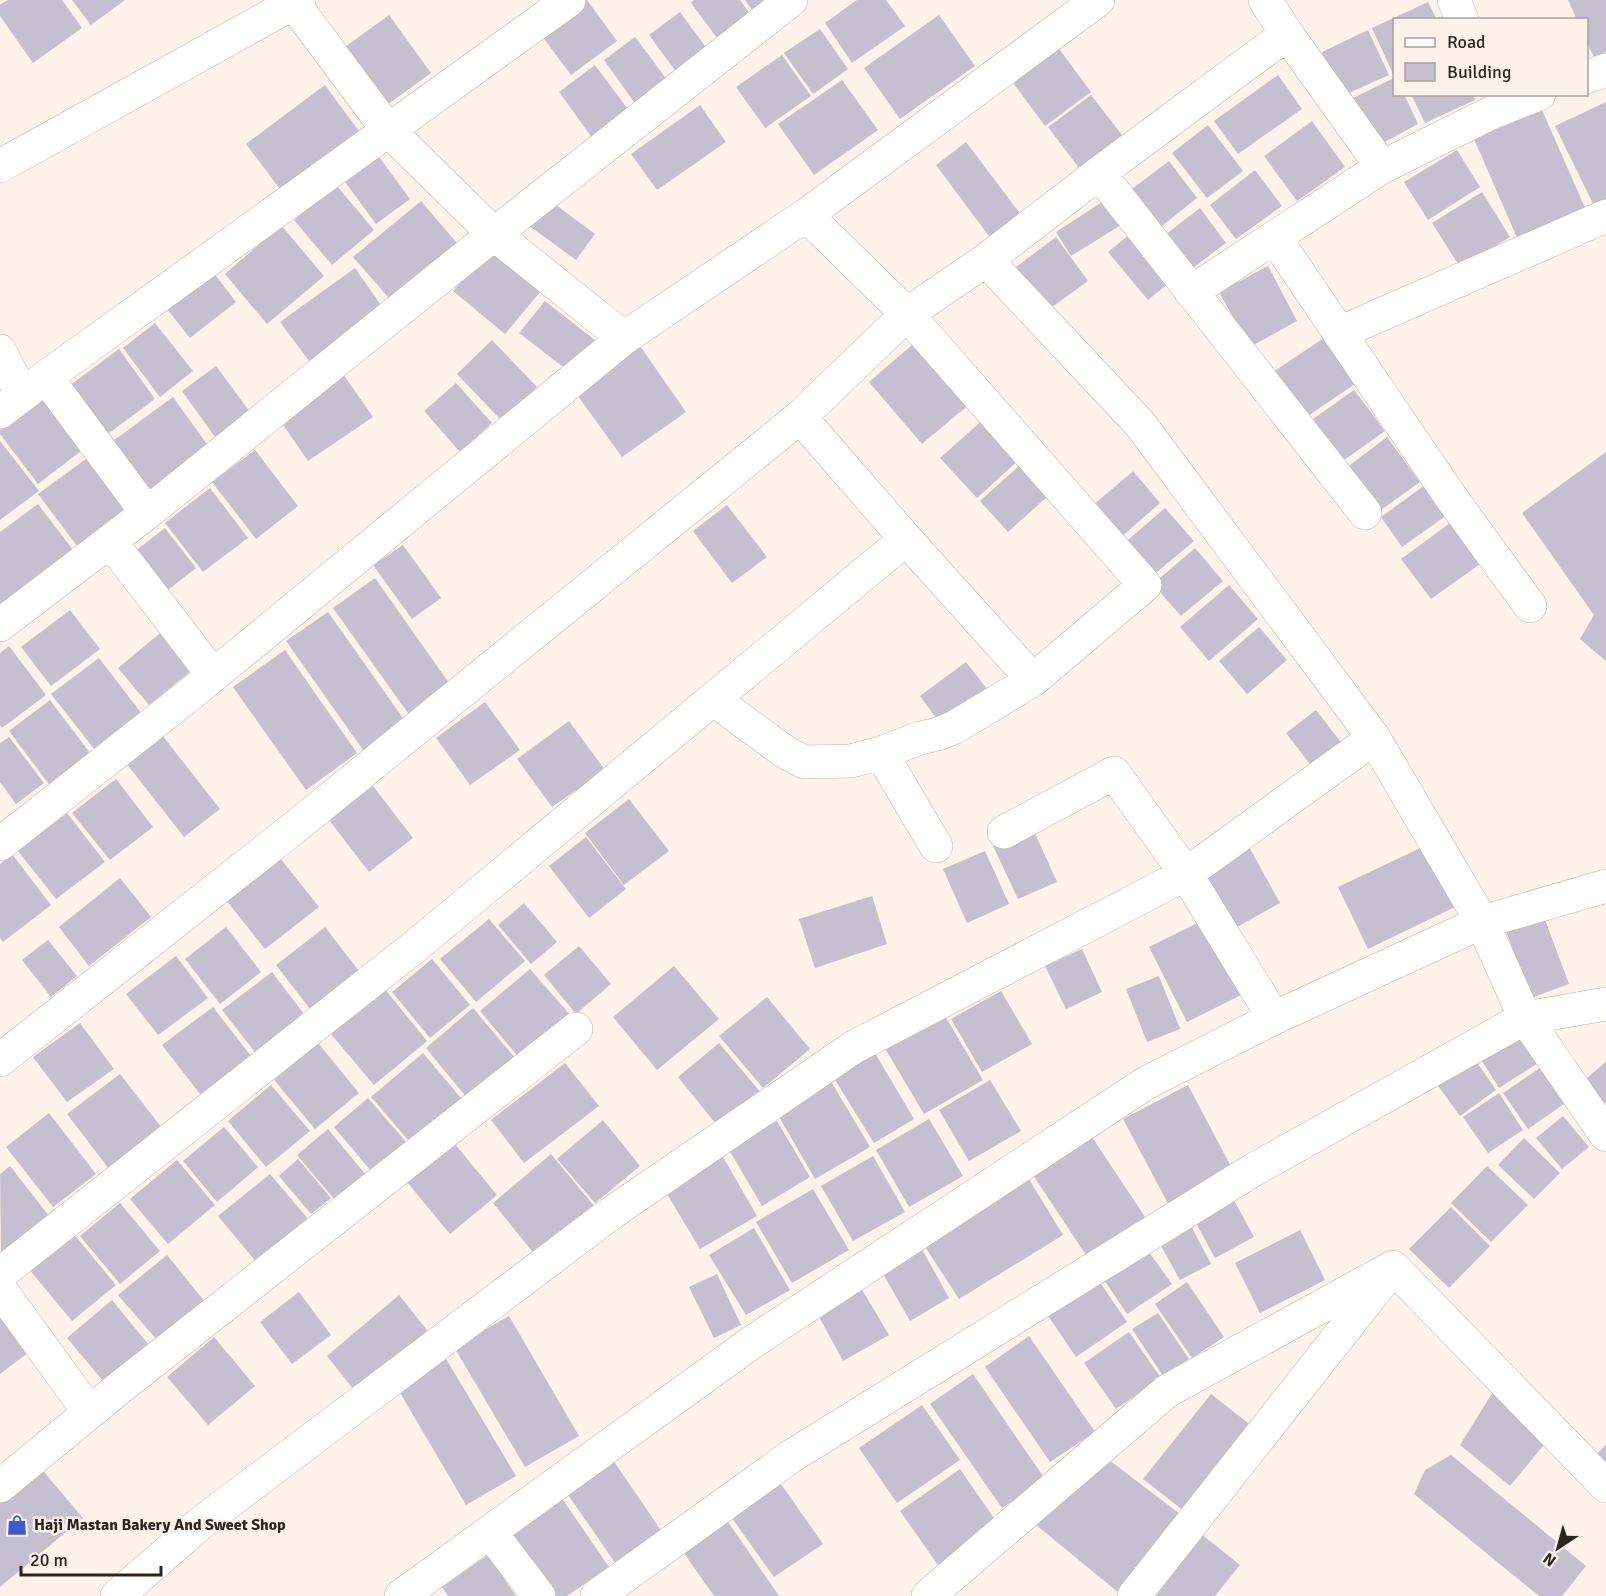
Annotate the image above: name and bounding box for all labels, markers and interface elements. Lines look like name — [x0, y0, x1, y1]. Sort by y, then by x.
legend — [1393, 18, 1588, 96]
text: Road — [1447, 31, 1486, 53]
text: Building — [1447, 61, 1511, 83]
shop icon: Haji Mastan Bakery And Sweet Shop — [5, 1513, 29, 1537]
place label: Haji Mastan Bakery And Sweet Shop — [34, 1515, 286, 1535]
north arrow — [1528, 1518, 1588, 1578]
scale bar — [21, 1539, 160, 1577]
text: N — [1539, 1548, 1560, 1571]
text: 20 m — [30, 1549, 68, 1571]

